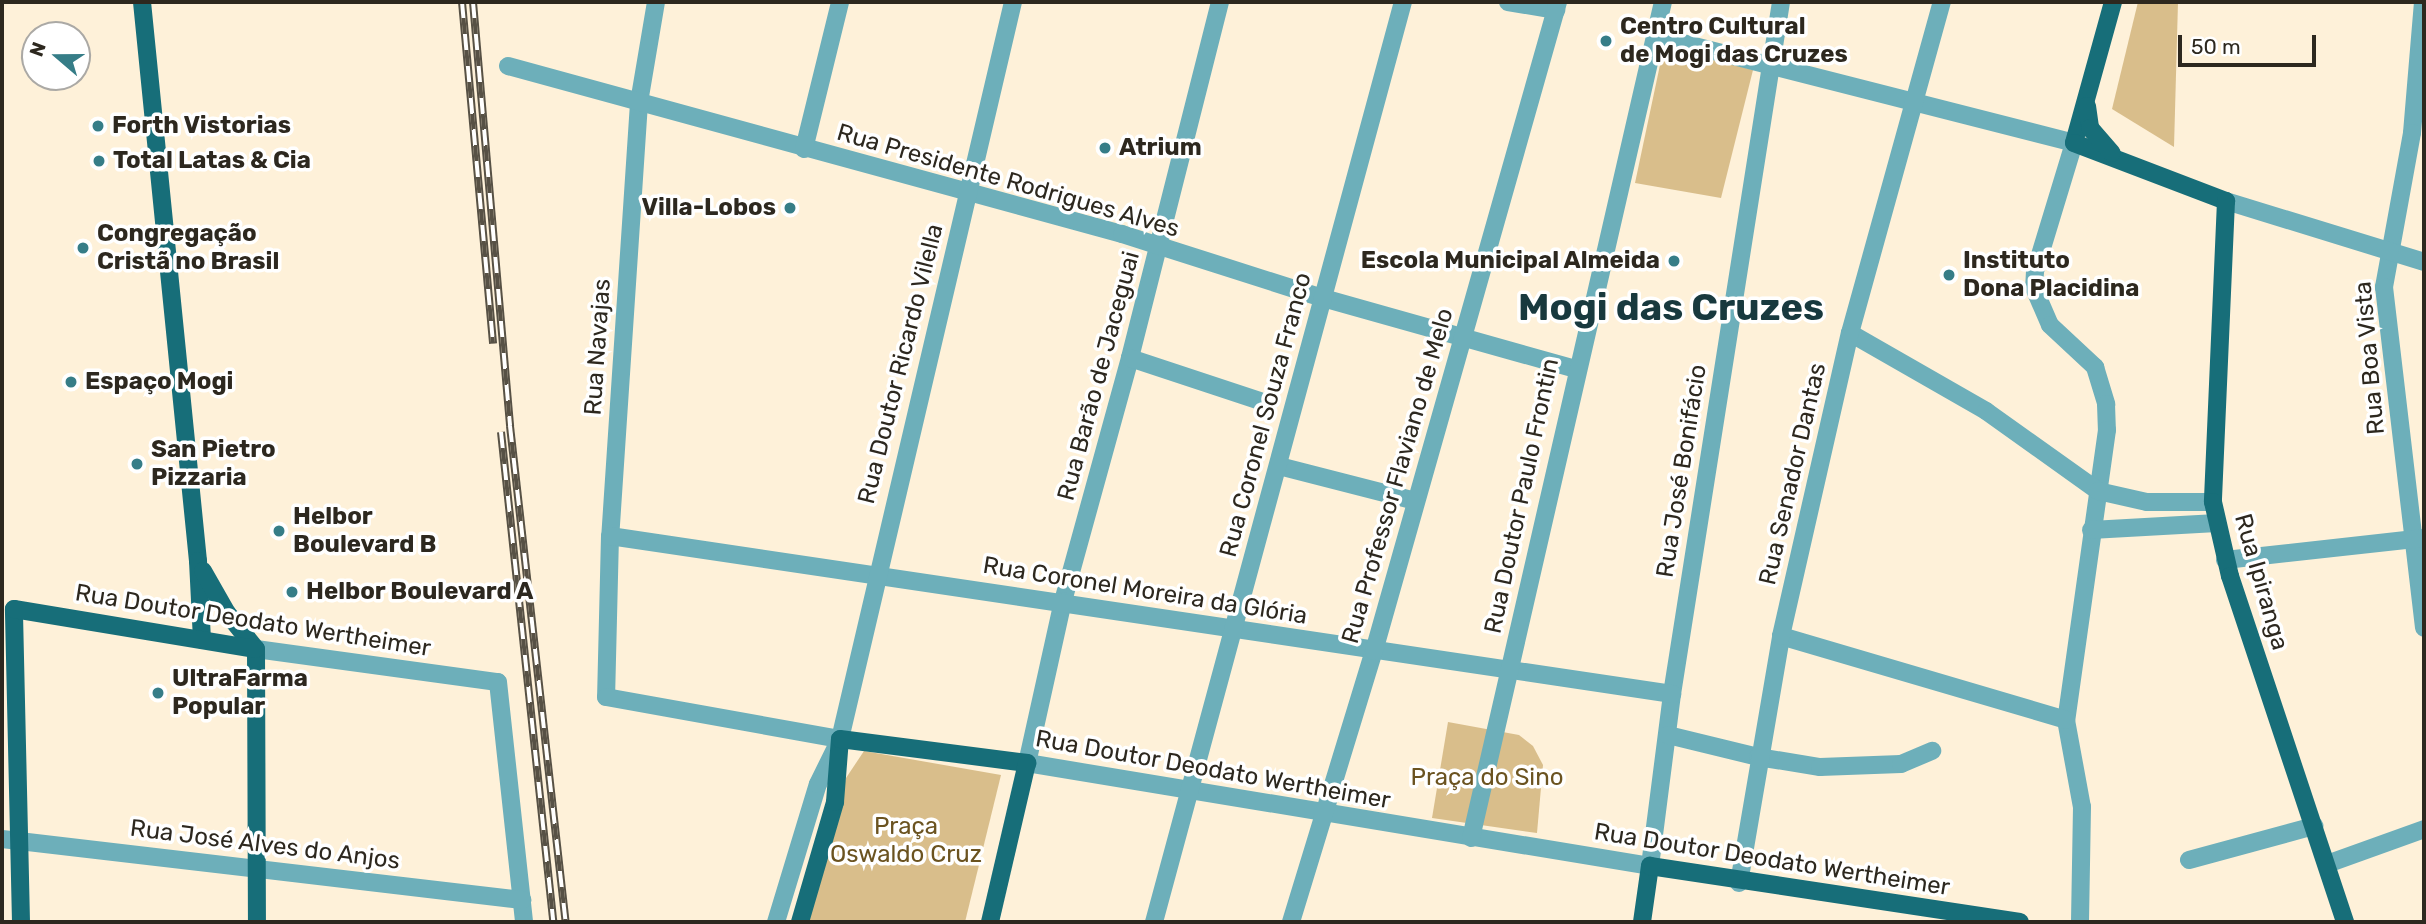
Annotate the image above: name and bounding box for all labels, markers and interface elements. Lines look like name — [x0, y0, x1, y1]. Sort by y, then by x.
place label: Centro Cultural de Mogi das Cruzes — [1620, 13, 1848, 69]
north arrow — [21, 21, 91, 91]
scale bar — [2181, 21, 2319, 65]
marker: Centro Cultural de Mogi das Cruzes — [1598, 33, 1614, 49]
text: 50 m — [2191, 34, 2241, 59]
text: N — [25, 39, 51, 60]
place label: Forth Vistorias — [112, 112, 292, 140]
marker: Forth Vistorias — [90, 118, 106, 134]
street label: Rua Presidente Rodrigues Alves — [833, 118, 1183, 244]
place label: Atrium — [1119, 134, 1202, 162]
marker: Atrium — [1097, 140, 1113, 156]
place label: Total Latas & Cia — [113, 147, 311, 175]
marker: Total Latas & Cia — [91, 153, 107, 169]
place label: Villa-Lobos — [642, 194, 776, 222]
marker: Villa-Lobos — [782, 200, 798, 216]
place label: Congregação Cristã no Brasil — [97, 220, 279, 276]
street label: Rua Doutor Ricardo Vilella — [852, 220, 950, 508]
marker: Congregação Cristã no Brasil — [75, 240, 91, 256]
place label: Escola Municipal Almeida — [1360, 247, 1660, 275]
place label: Instituto Dona Placidina — [1963, 247, 2139, 303]
street label: Rua Barão de Jaceguai — [1052, 248, 1146, 504]
marker: Escola Municipal Almeida — [1666, 253, 1682, 269]
marker: Instituto Dona Placidina — [1941, 267, 1957, 283]
street label: Rua Coronel Souza Franco — [1214, 270, 1318, 560]
street label: Rua Navajas — [579, 278, 617, 416]
street label: Rua Boa Vista — [2349, 280, 2391, 436]
district label: Mogi das Cruzes — [1518, 285, 1824, 331]
street label: Rua Professor Flaviano de Melo — [1336, 305, 1460, 647]
street label: Rua Doutor Paulo Frontin — [1479, 356, 1565, 636]
street label: Rua Senador Dantas — [1753, 360, 1833, 588]
street label: Rua José Bonifácio — [1651, 362, 1713, 580]
place label: Espaço Mogi — [85, 368, 233, 396]
marker: Espaço Mogi — [63, 374, 79, 390]
place label: San Pietro Pizzaria — [151, 436, 276, 492]
marker: San Pietro Pizzaria — [129, 456, 145, 472]
place label: Helbor Boulevard B — [293, 503, 436, 559]
street label: Rua Ipiranga — [2228, 511, 2294, 653]
marker: Helbor Boulevard B — [271, 523, 287, 539]
street label: Rua Coronel Moreira da Glória — [981, 551, 1309, 631]
place label: Helbor Boulevard A — [306, 578, 535, 606]
street label: Rua Doutor Deodato Wertheimer — [73, 579, 433, 663]
marker: Helbor Boulevard A — [284, 584, 300, 600]
place label: UltraFarma Popular — [172, 665, 308, 721]
marker: UltraFarma Popular — [150, 685, 166, 701]
street label: Rua Doutor Deodato Wertheimer — [1033, 724, 1393, 816]
park label: Praça do Sino — [1411, 764, 1563, 792]
park label: Praça Oswaldo Cruz — [830, 813, 982, 869]
street label: Rua José Alves do Anjos — [128, 814, 402, 876]
street label: Rua Doutor Deodato Wertheimer — [1592, 818, 1952, 902]

